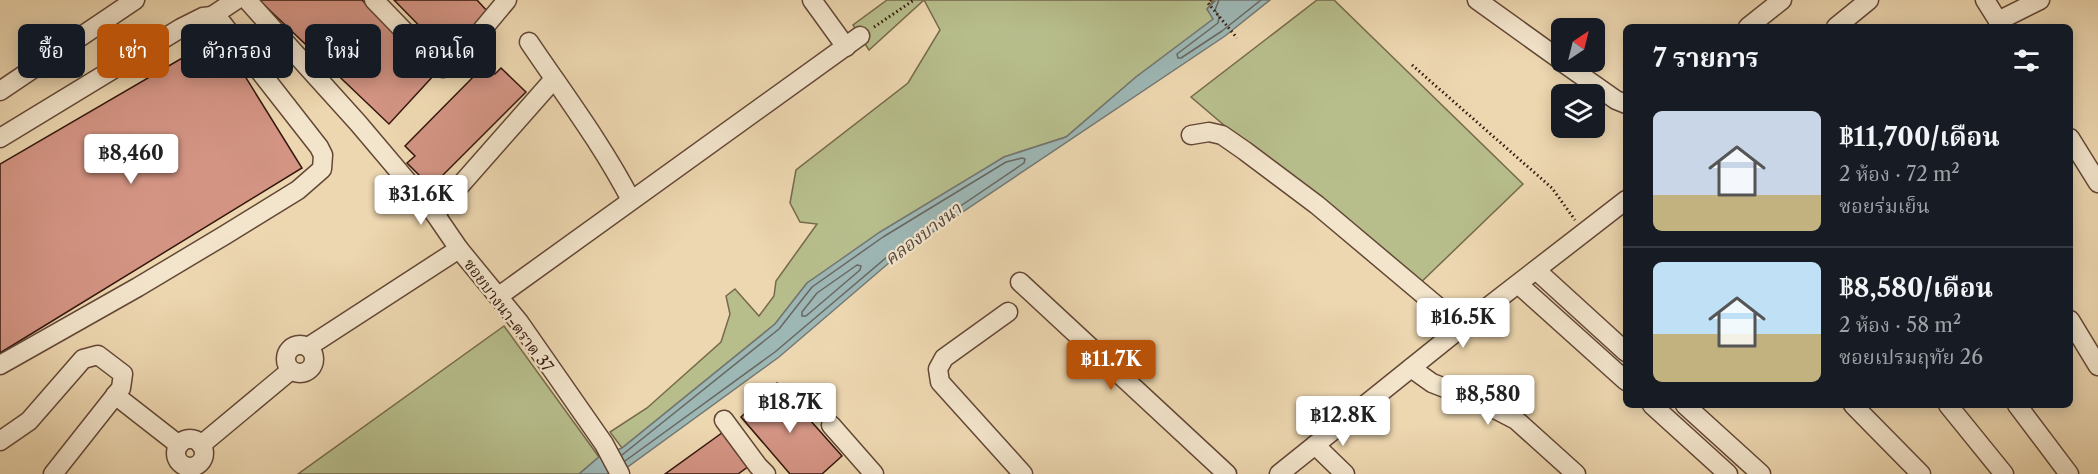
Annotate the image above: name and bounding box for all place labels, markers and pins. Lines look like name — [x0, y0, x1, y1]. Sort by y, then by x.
pin: ฿8,460 — [82, 134, 180, 185]
pin: ฿31.6K — [372, 175, 470, 226]
pin: ฿16.5K — [1414, 298, 1512, 349]
pin: ฿11.7K — [1062, 340, 1160, 391]
pin: ฿8,580 — [1439, 375, 1537, 426]
pin: ฿18.7K — [741, 383, 839, 434]
pin: ฿12.8K — [1294, 396, 1392, 447]

